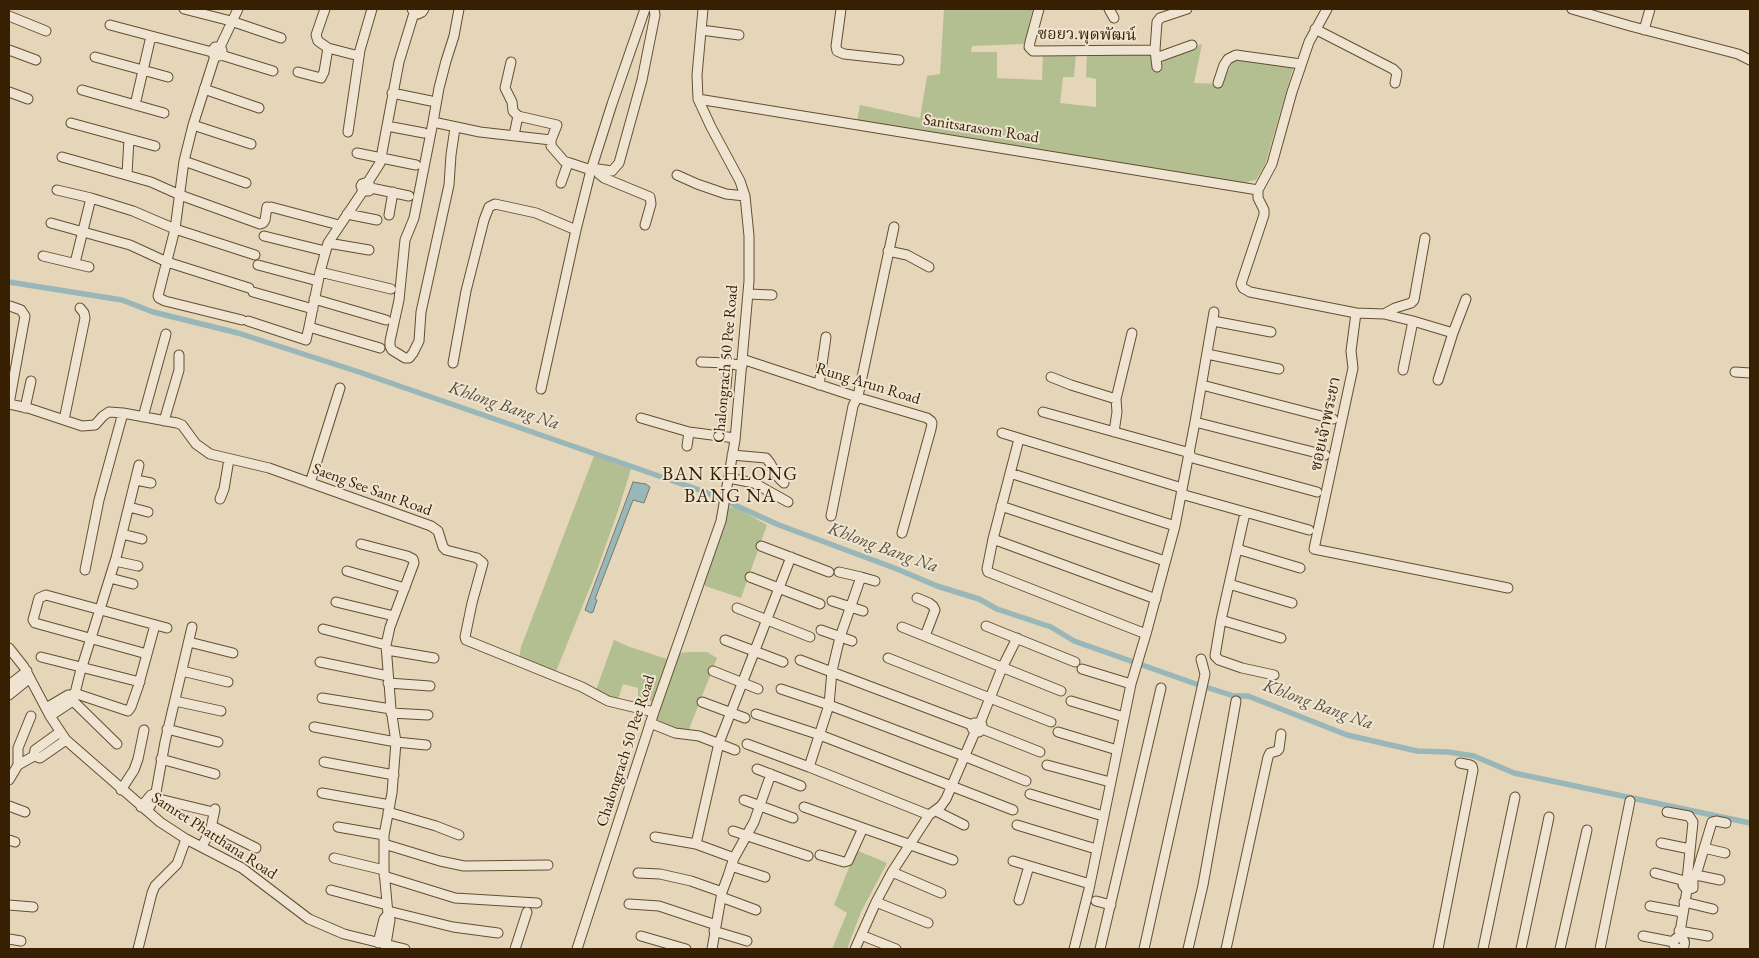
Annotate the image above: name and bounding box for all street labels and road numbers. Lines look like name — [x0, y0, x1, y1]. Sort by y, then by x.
street label: ซอยว.พุดพัฒน์ — [1037, 25, 1137, 45]
street label: Sanitsarasom Road — [922, 110, 1040, 148]
street label: Chalongrach 50 Pee Road — [710, 284, 742, 444]
street label: Rung Arun Road — [813, 359, 923, 409]
street label: ซอยเจ้าพระยา — [1307, 375, 1345, 473]
street label: Saeng See Sant Road — [310, 459, 434, 521]
street label: Chalongrach 50 Pee Road — [592, 673, 660, 829]
street label: Samret Phatthana Road — [148, 788, 280, 884]

